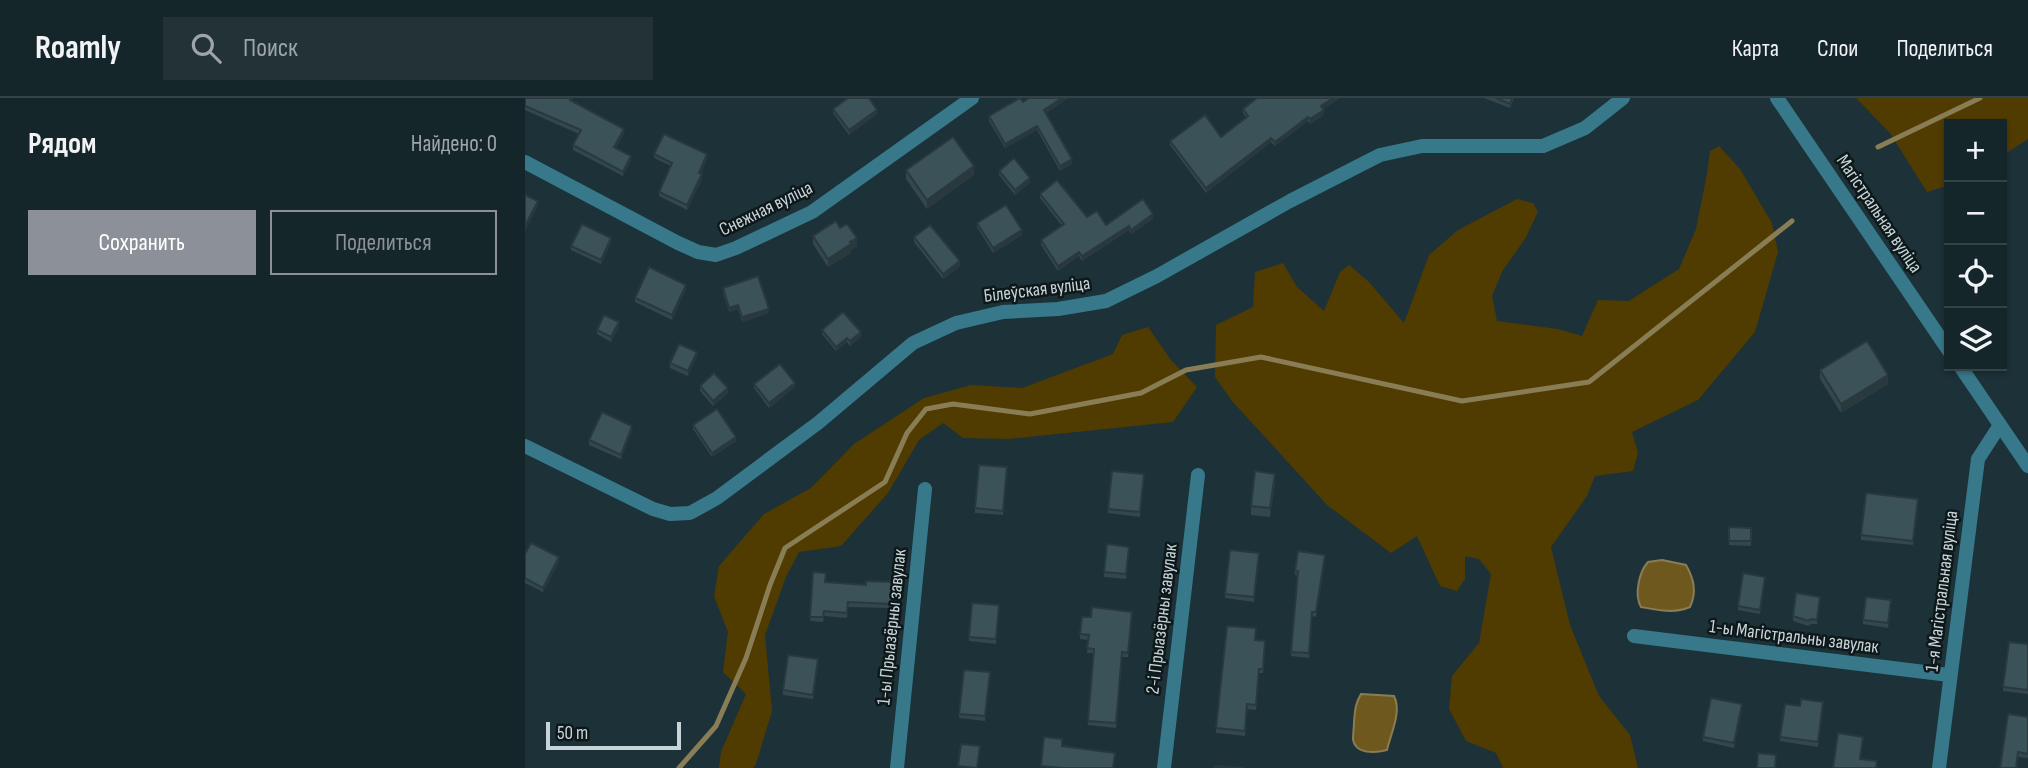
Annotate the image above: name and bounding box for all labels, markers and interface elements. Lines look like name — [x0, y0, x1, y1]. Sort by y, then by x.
search box — [163, 17, 653, 80]
text: Roamly — [35, 28, 121, 68]
icon: search — [187, 29, 225, 67]
text: Поиск — [243, 33, 298, 64]
text: Карта — [1732, 34, 1779, 63]
text: Слои — [1817, 34, 1858, 63]
text: Поделиться — [1896, 34, 1993, 63]
map controls — [1944, 119, 2007, 371]
button: + — [1944, 119, 2007, 182]
text: Рядом — [28, 126, 96, 162]
text: Найдено: 0 — [411, 130, 497, 158]
street label: Магістральная вуліца — [1831, 151, 1927, 277]
street label: Снежная вуліца — [716, 177, 816, 241]
button: − — [1944, 182, 2007, 245]
button: Сохранить — [28, 210, 256, 275]
button: Поделиться — [270, 210, 497, 275]
button: locate — [1944, 245, 2007, 308]
street label: Білеўская вуліца — [983, 272, 1091, 308]
button: layers — [1944, 308, 2007, 371]
street label: 1-я Магістральная вуліца — [1921, 509, 1963, 673]
street label: 2-і Прыазёрны завулак — [1141, 542, 1183, 695]
street label: 1-ы Прыазёрны завулак — [872, 547, 912, 706]
street label: 1-ы Магістральны завулак — [1708, 615, 1881, 659]
scale bar — [546, 719, 681, 751]
text: 50 m — [557, 722, 588, 745]

